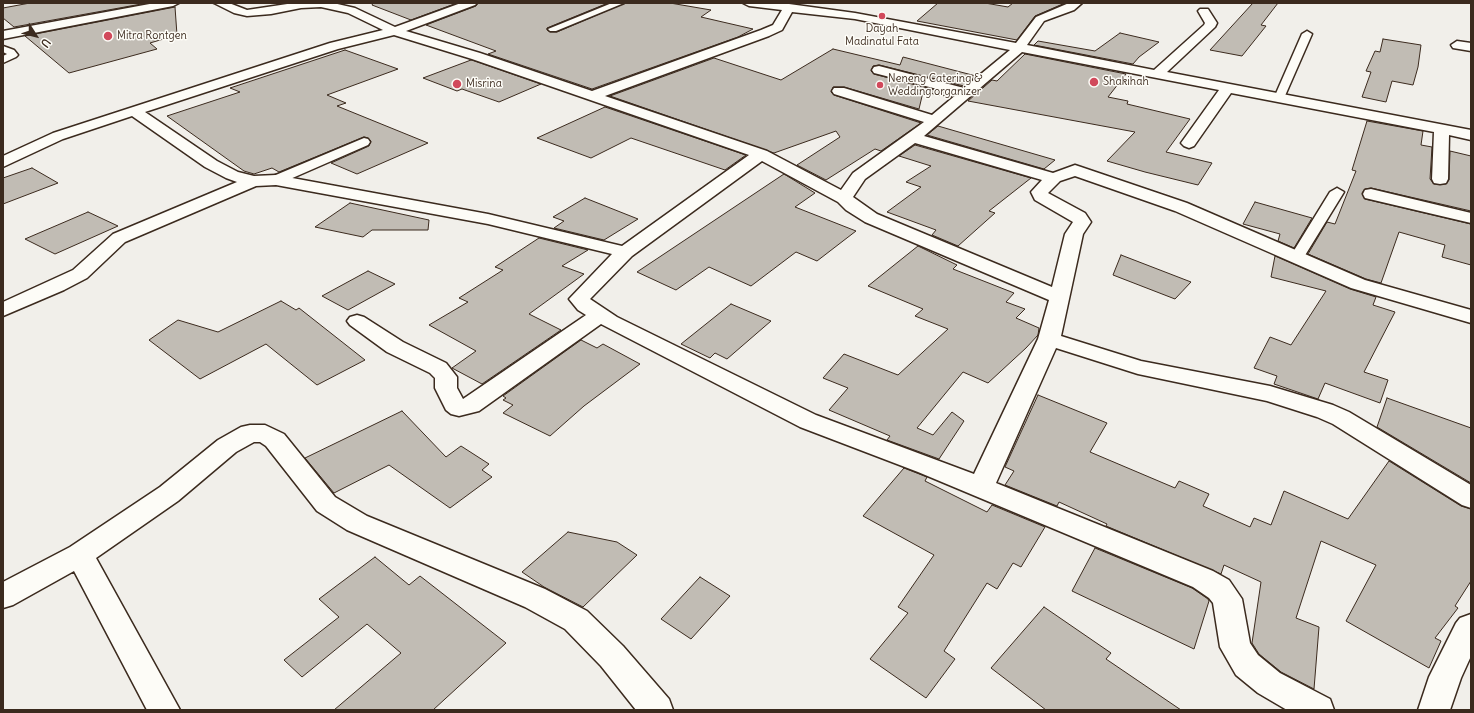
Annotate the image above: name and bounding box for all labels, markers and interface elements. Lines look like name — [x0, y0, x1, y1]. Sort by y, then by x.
marker: Dayah Madinatul Fata — [877, 11, 887, 21]
north arrow — [16, 16, 56, 56]
place label: Dayah Madinatul Fata — [845, 22, 919, 48]
place label: Mitra Rontgen — [117, 29, 187, 43]
marker: Mitra Rontgen — [102, 30, 114, 42]
text: U — [38, 36, 54, 50]
place label: Neneng Catering & Wedding organizer — [888, 72, 982, 98]
place label: Shakihah — [1103, 75, 1149, 89]
marker: Shakihah — [1088, 76, 1100, 88]
place label: Misrina — [466, 77, 502, 91]
marker: Misrina — [451, 78, 463, 90]
marker: Neneng Catering & Wedding organizer — [875, 80, 885, 90]

